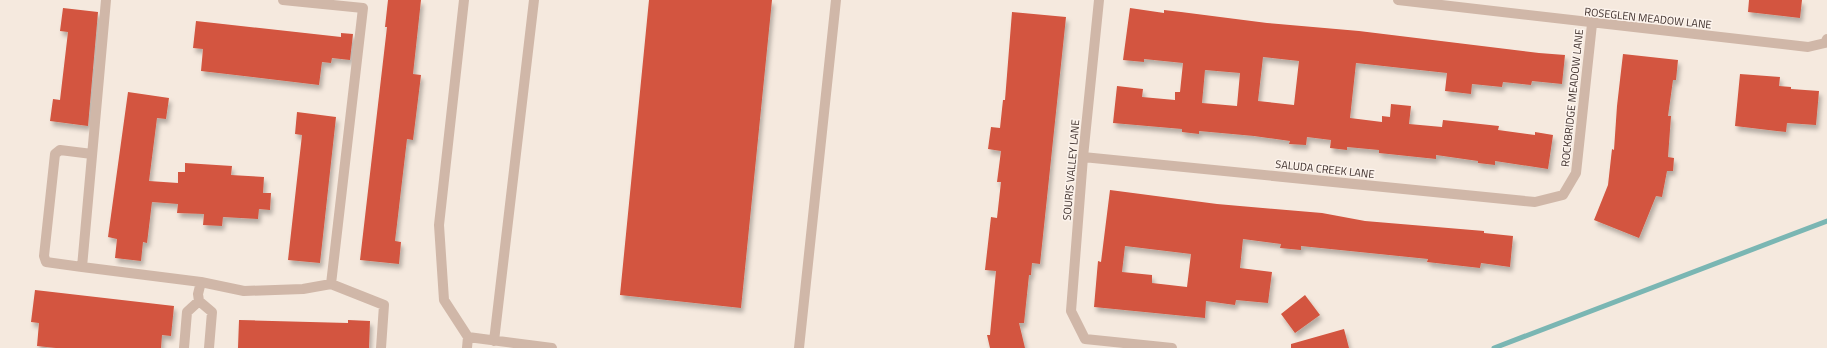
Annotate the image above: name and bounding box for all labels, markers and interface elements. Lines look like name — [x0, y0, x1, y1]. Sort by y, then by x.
street label: ROSEGLEN MEADOW LANE — [1584, 3, 1712, 33]
street label: ROCKBRIDGE MEADOW LANE — [1557, 28, 1587, 168]
street label: SOURIS VALLEY LANE — [1059, 119, 1083, 221]
street label: SALUDA CREEK LANE — [1275, 156, 1375, 182]

